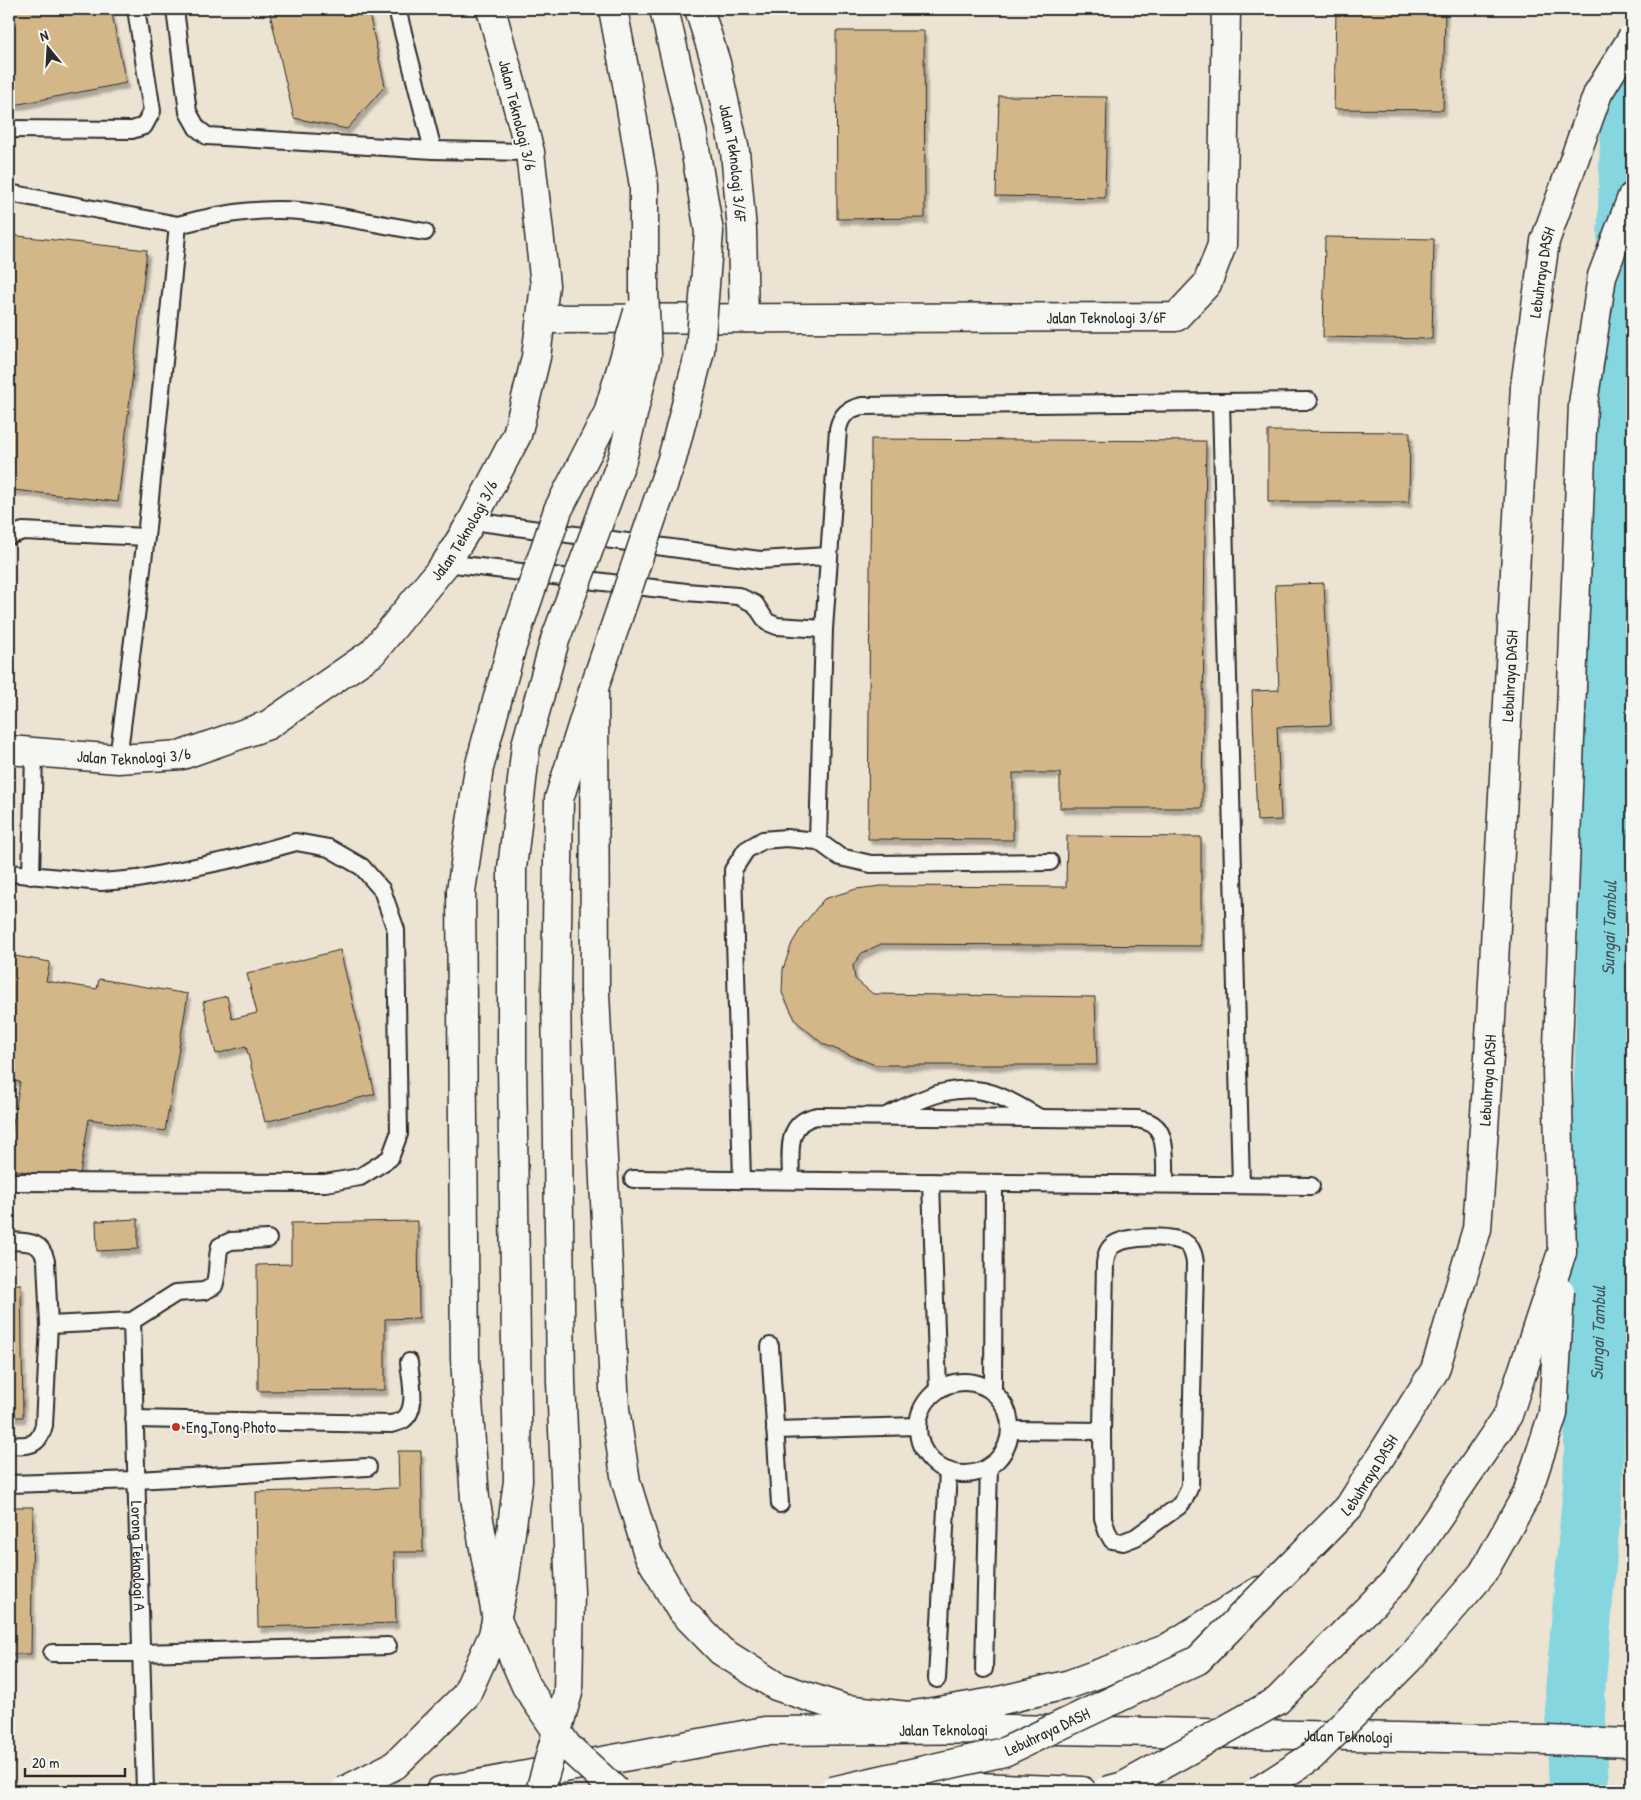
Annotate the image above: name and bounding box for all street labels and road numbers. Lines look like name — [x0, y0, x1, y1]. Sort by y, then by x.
street label: Jalan Teknologi 3/6 — [494, 57, 542, 173]
street label: Jalan Teknologi 3/6F — [714, 101, 752, 224]
street label: Lebuhraya DASH — [1524, 224, 1560, 319]
street label: Jalan Teknologi 3/6F — [1046, 306, 1167, 328]
street label: Jalan Teknologi 3/6 — [425, 476, 502, 585]
street label: Lebuhraya DASH — [1496, 630, 1523, 722]
street label: Jalan Teknologi 3/6 — [76, 742, 193, 770]
street label: Lebuhraya DASH — [1473, 1034, 1501, 1127]
street label: Lebuhraya DASH — [1336, 1430, 1403, 1520]
street label: Lorong Teknologi A — [126, 1501, 151, 1611]
street label: Lebuhraya DASH — [1001, 1702, 1093, 1761]
street label: Jalan Teknologi — [899, 1718, 988, 1741]
street label: Jalan Teknologi — [1304, 1724, 1393, 1748]

